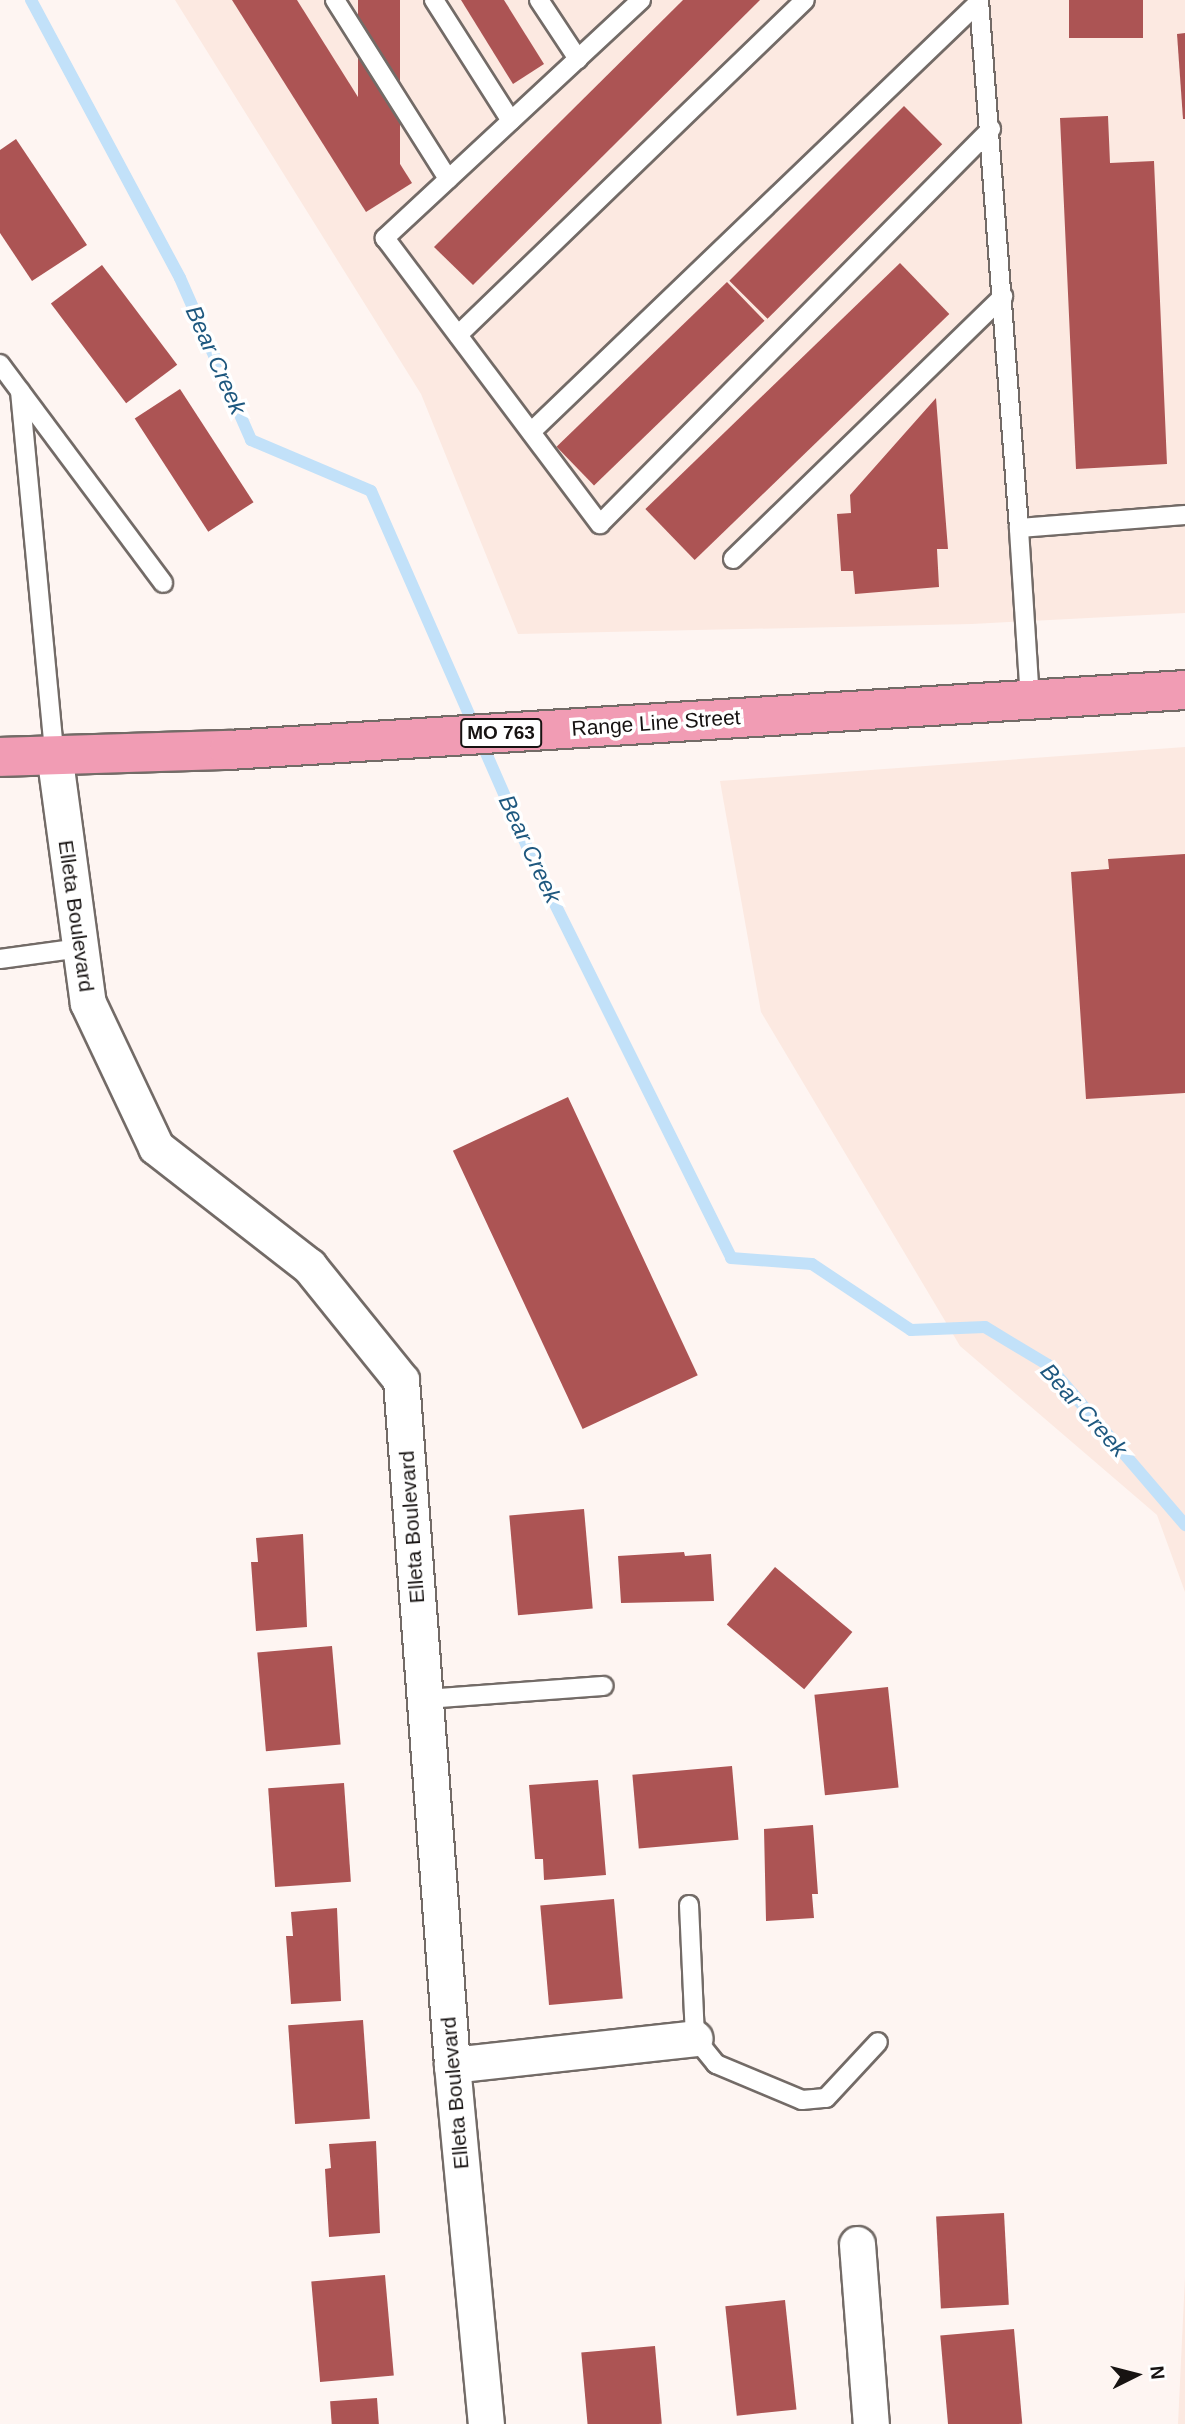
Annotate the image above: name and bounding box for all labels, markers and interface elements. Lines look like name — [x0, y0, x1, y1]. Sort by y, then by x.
water label: Bear Creek — [180, 301, 252, 419]
street label: Range Line Street — [571, 705, 741, 741]
road number: MO 763 — [459, 718, 543, 748]
water label: Bear Creek — [493, 790, 567, 908]
street label: Elleta Boulevard — [53, 839, 99, 993]
water label: Bear Creek — [1035, 1358, 1133, 1462]
street label: Elleta Boulevard — [394, 1450, 430, 1604]
street label: Elleta Boulevard — [436, 2016, 474, 2170]
north arrow — [1101, 2340, 1171, 2410]
text: N — [1146, 2365, 1169, 2381]

